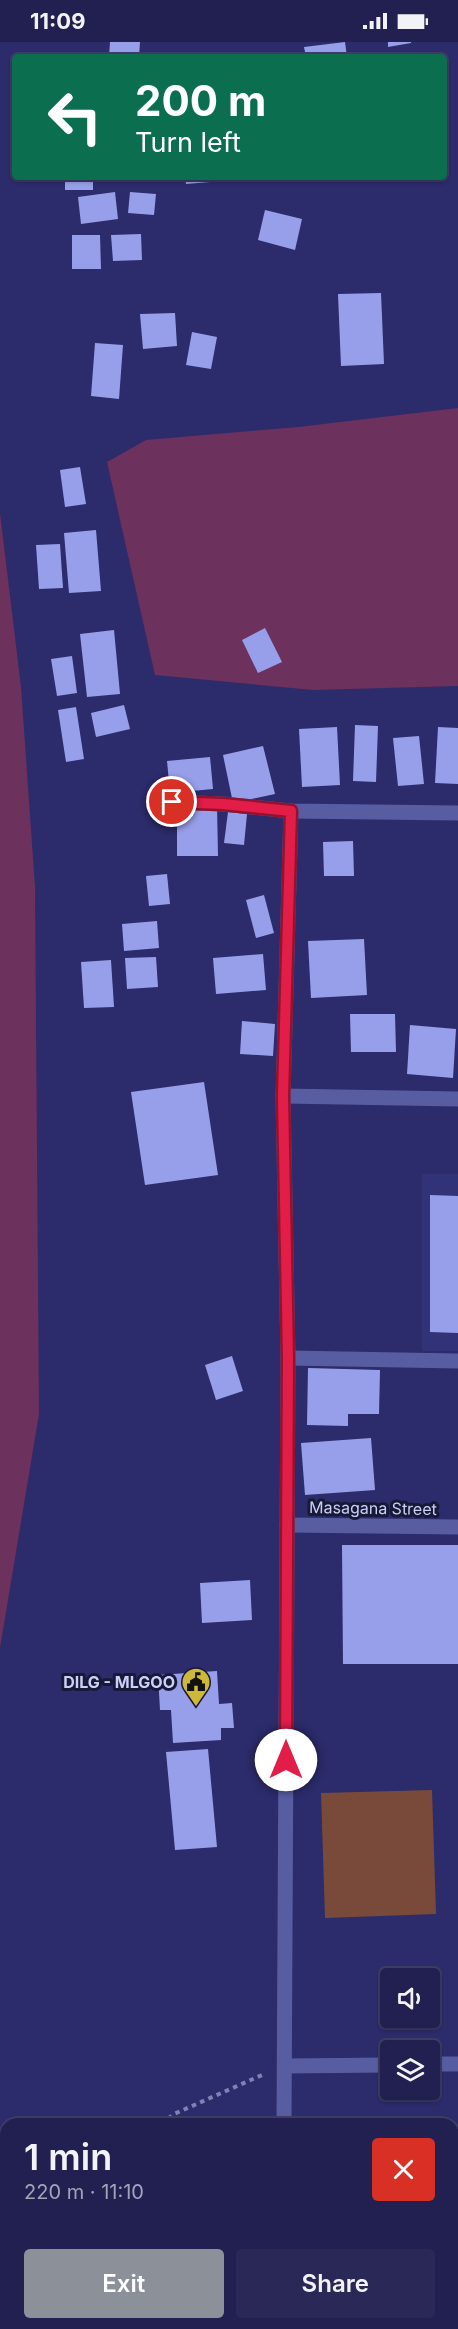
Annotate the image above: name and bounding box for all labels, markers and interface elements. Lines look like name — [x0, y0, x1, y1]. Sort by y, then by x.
text: 11:09 — [30, 8, 85, 34]
text: 200 m — [135, 75, 266, 126]
icon: left — [36, 78, 114, 156]
text: Turn left — [135, 126, 241, 159]
pin — [146, 776, 197, 827]
icon: arrive — [155, 785, 188, 818]
street label: Masagana Street — [309, 1497, 437, 1519]
public building icon: DILG - MLGOO — [180, 1666, 212, 1708]
place label: DILG - MLGOO — [63, 1672, 175, 1692]
position arrow — [254, 1728, 318, 1792]
map controls — [380, 1968, 440, 2100]
button: sound — [380, 1968, 440, 2028]
button: layers — [380, 2040, 440, 2100]
text: 1 min — [24, 2135, 112, 2179]
button: close — [372, 2138, 435, 2201]
text: 220 m · 11:10 — [24, 2180, 144, 2204]
button: Exit — [24, 2249, 224, 2318]
button: Share — [236, 2249, 435, 2318]

